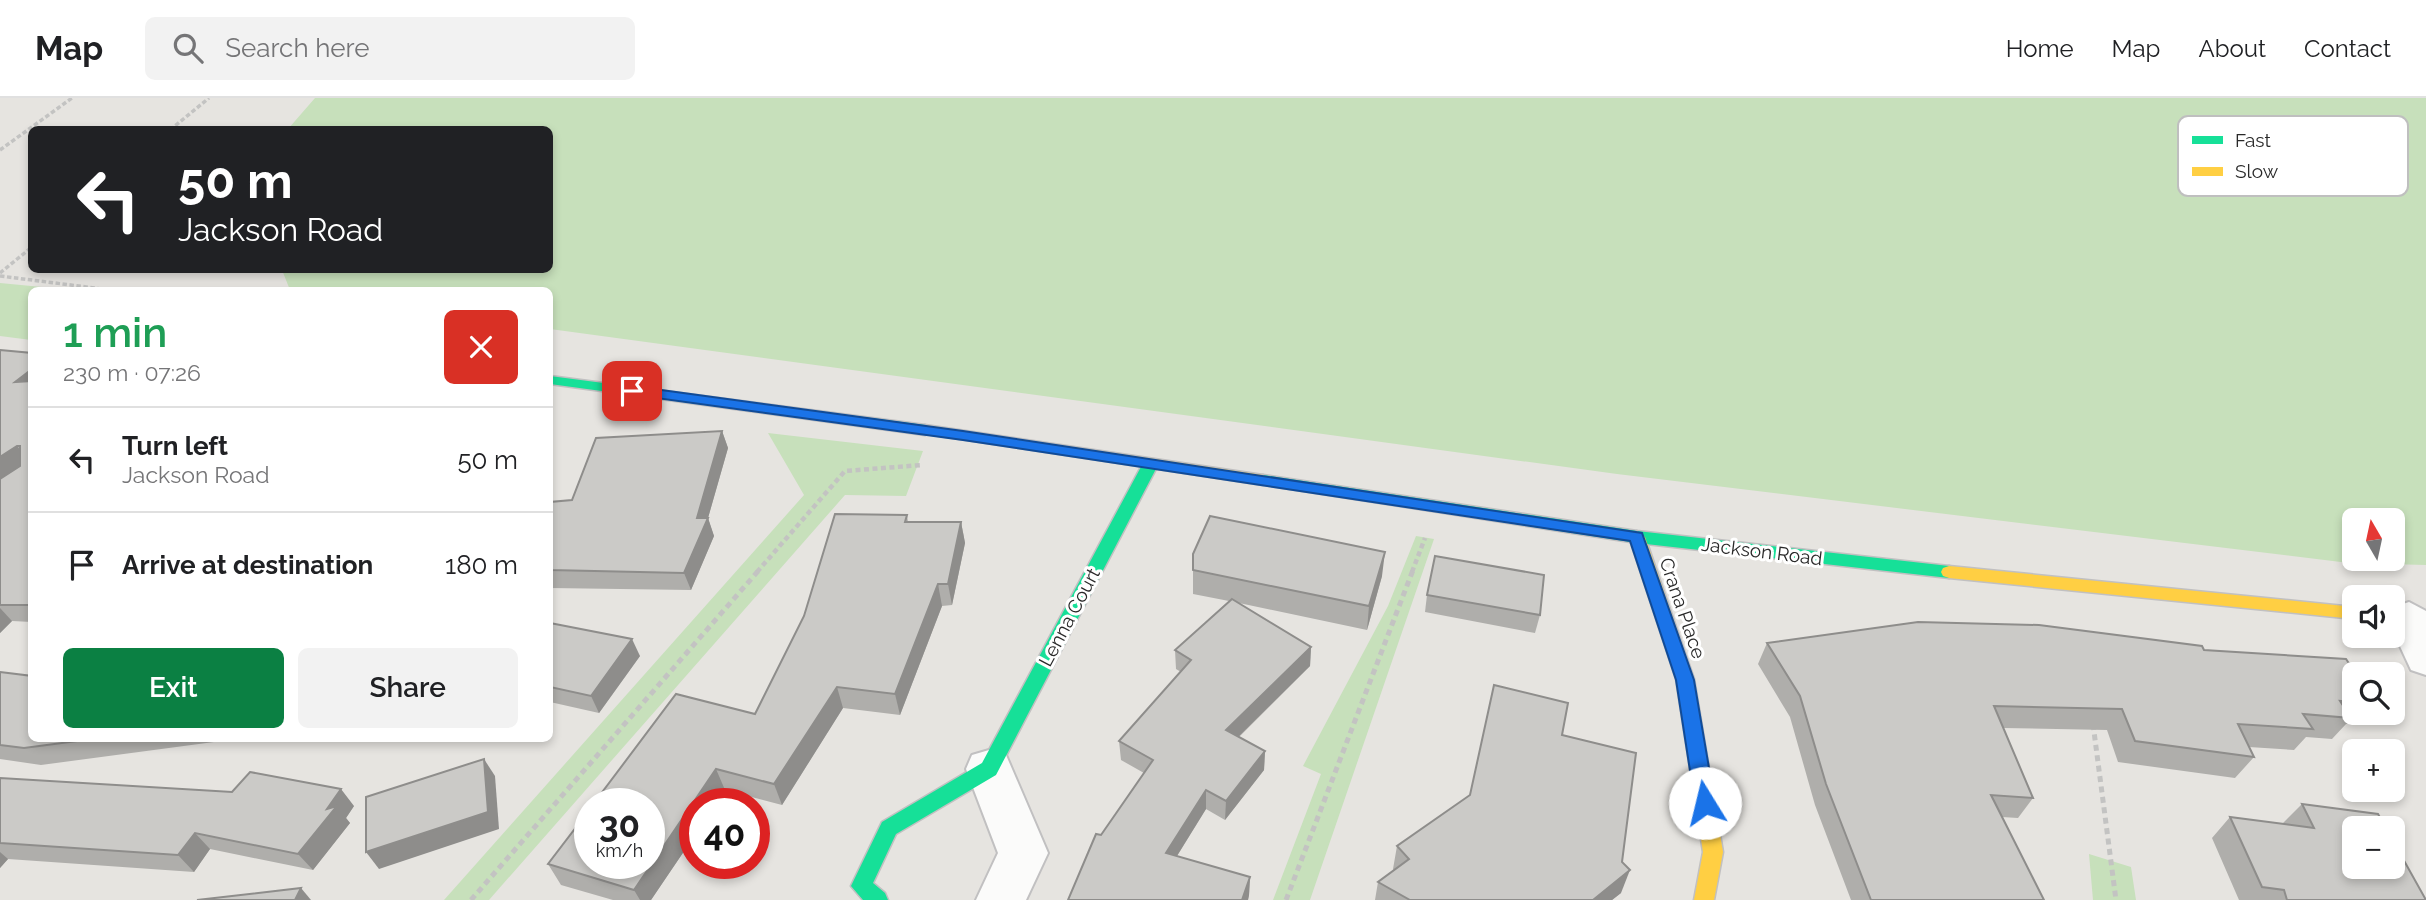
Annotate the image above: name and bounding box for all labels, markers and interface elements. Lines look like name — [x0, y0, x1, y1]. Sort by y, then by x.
search box — [145, 17, 635, 80]
text: Map — [35, 29, 103, 68]
icon: search — [169, 29, 207, 67]
text: Search here — [225, 33, 370, 63]
text: Home — [2006, 34, 2074, 63]
text: Map — [2112, 34, 2160, 63]
text: About — [2198, 34, 2266, 63]
text: Contact — [2304, 34, 2391, 63]
legend — [2178, 116, 2408, 196]
text: Fast — [2235, 129, 2271, 151]
text: 50 m — [178, 152, 293, 209]
icon: left — [63, 154, 154, 245]
text: Slow — [2235, 160, 2279, 182]
text: Jackson Road — [178, 211, 383, 248]
text: 1 min — [63, 308, 167, 357]
button: close — [444, 310, 518, 384]
text: 230 m · 07:26 — [63, 359, 201, 386]
pin — [602, 361, 662, 421]
icon: arrive — [613, 372, 651, 410]
text: Turn left — [122, 431, 228, 461]
icon: left — [63, 441, 101, 479]
text: 50 m — [457, 445, 518, 475]
text: Jackson Road — [122, 461, 269, 488]
north arrow — [2342, 508, 2404, 570]
map controls — [2342, 508, 2405, 879]
street label: Jackson Road — [1700, 533, 1824, 569]
icon: arrive — [63, 546, 101, 584]
text: Arrive at destination — [122, 550, 373, 580]
text: 180 m — [445, 550, 518, 580]
street label: Crana Place — [1655, 555, 1711, 661]
street label: Lenna Court — [1034, 564, 1104, 670]
button: sound — [2342, 585, 2405, 648]
button: Exit — [63, 648, 284, 728]
button: Share — [298, 648, 518, 728]
button: search — [2342, 662, 2405, 725]
button: + — [2342, 739, 2405, 802]
position arrow — [1668, 766, 1742, 840]
speed limit sign: 40 — [679, 788, 770, 879]
text: 30 — [599, 804, 640, 845]
button: − — [2342, 816, 2405, 879]
text: km/h — [596, 840, 643, 861]

